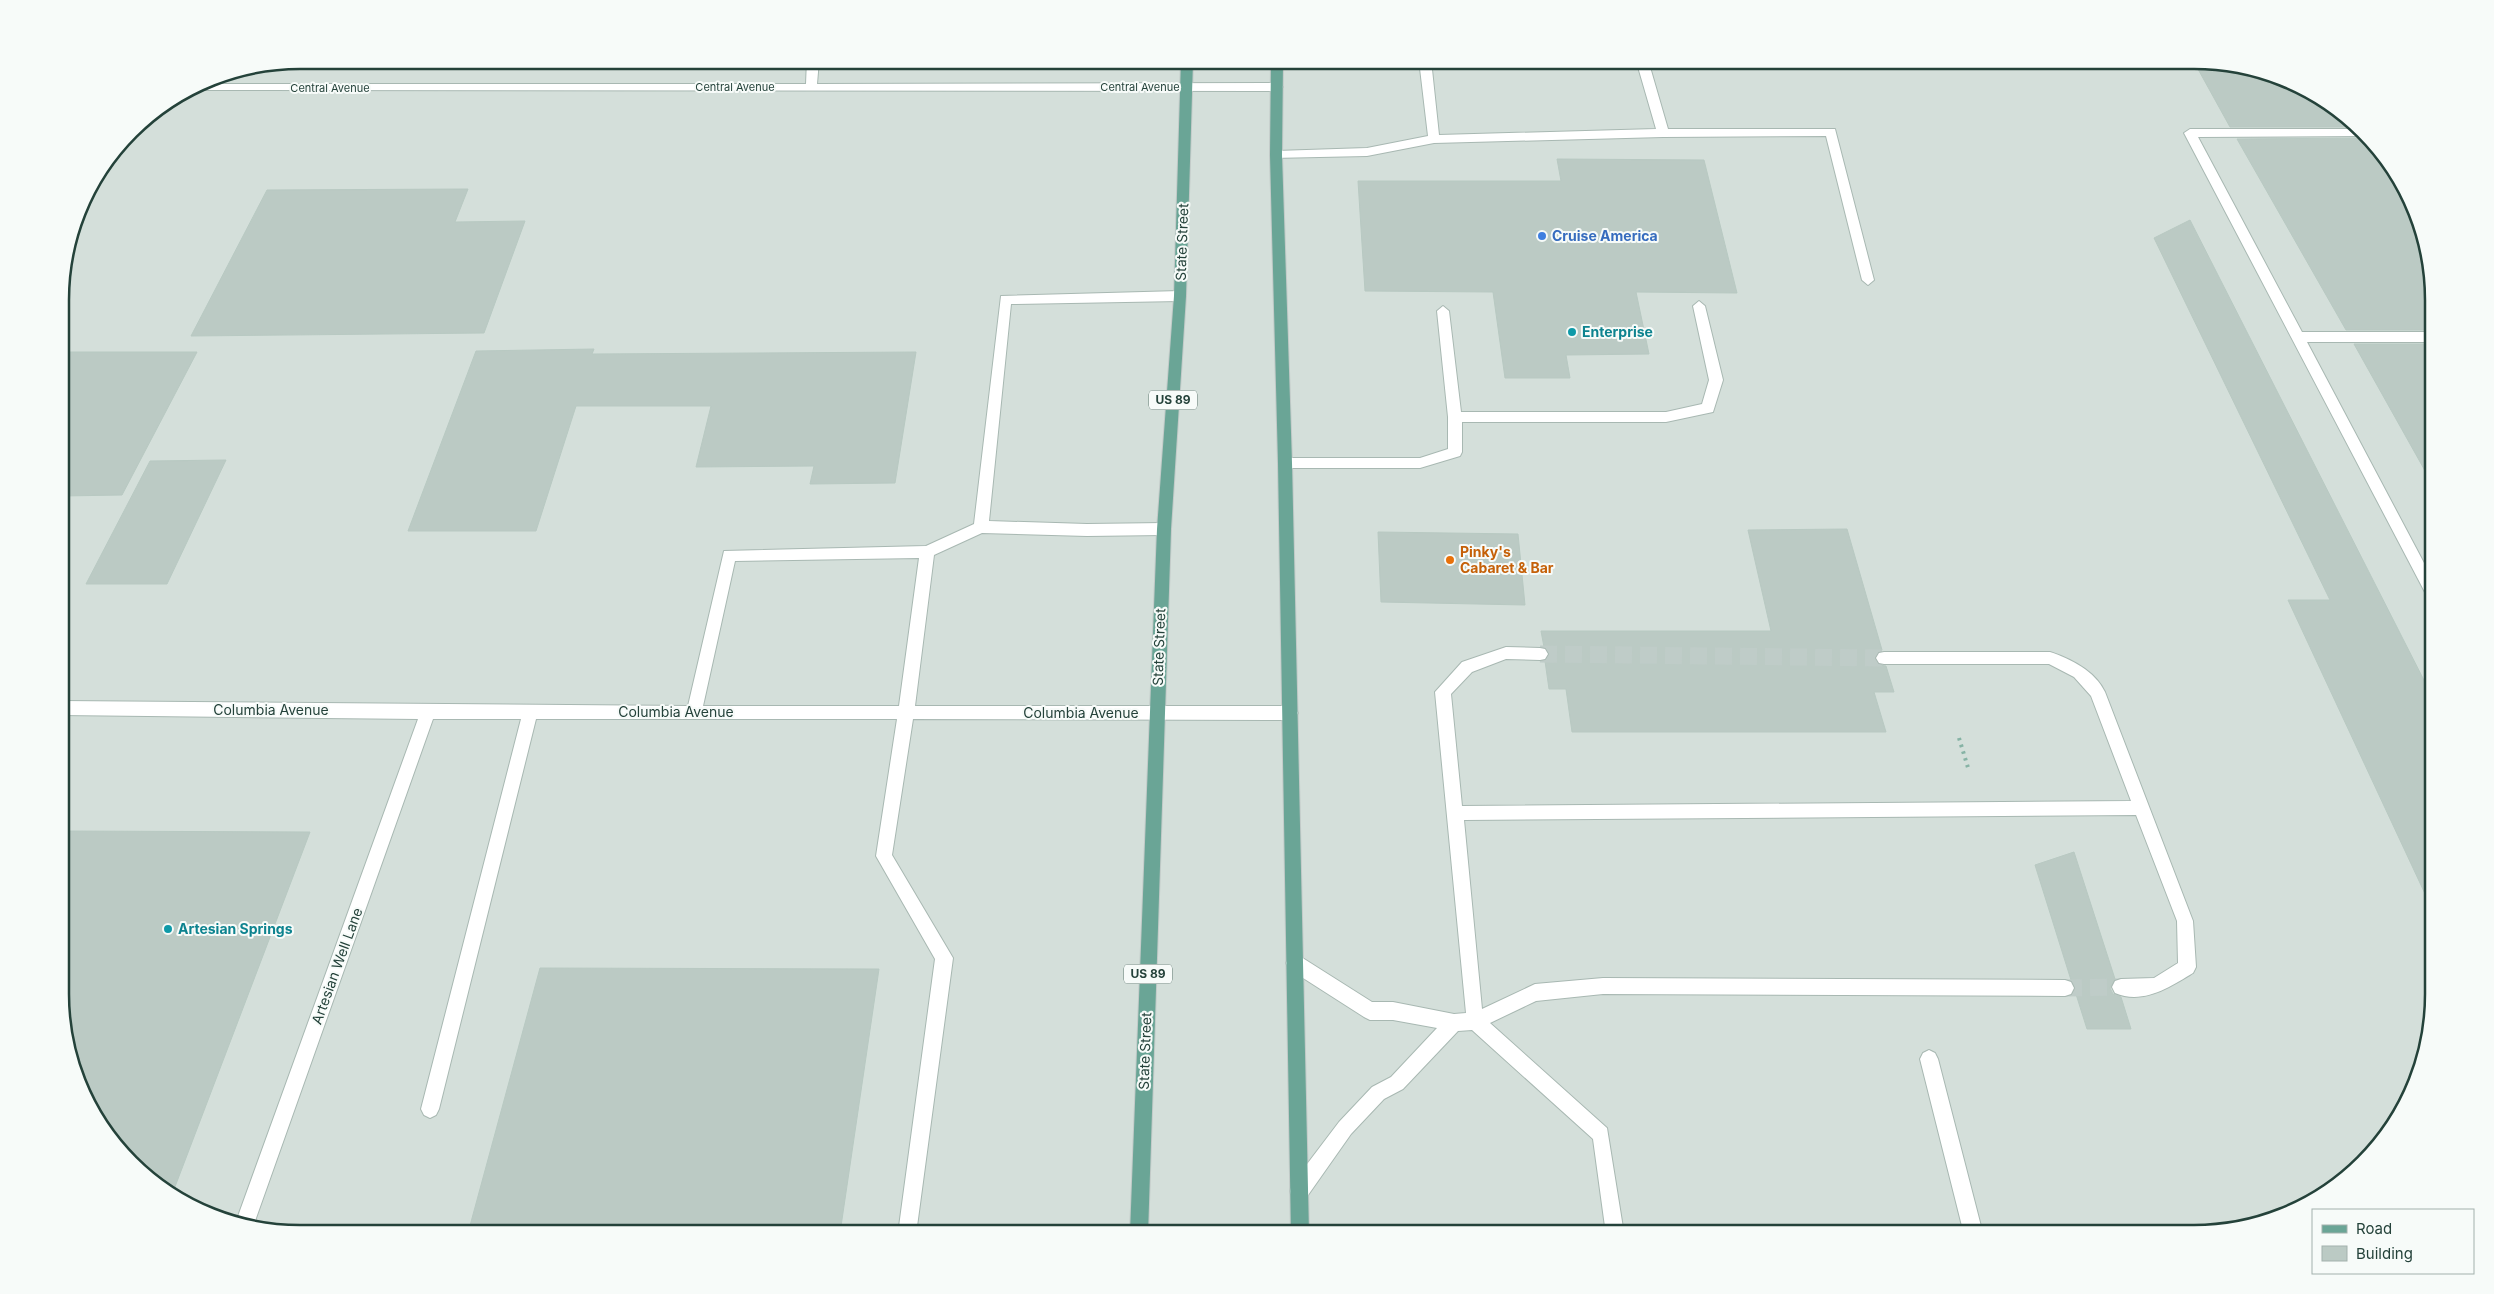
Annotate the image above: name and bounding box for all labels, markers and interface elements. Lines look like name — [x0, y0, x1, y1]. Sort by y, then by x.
street label: Central Avenue — [695, 80, 775, 94]
street label: Central Avenue — [1100, 80, 1180, 94]
street label: Central Avenue — [290, 81, 370, 95]
street label: State Street — [1172, 203, 1191, 281]
place label: Cruise America — [1552, 227, 1658, 244]
marker: Cruise America — [1536, 230, 1548, 242]
place label: Enterprise — [1582, 323, 1653, 340]
marker: Enterprise — [1566, 326, 1578, 338]
road number: US 89 — [1149, 390, 1197, 410]
place label: Pinky's Cabaret & Bar — [1460, 543, 1554, 576]
marker: Pinky's Cabaret & Bar — [1444, 554, 1456, 566]
street label: State Street — [1149, 608, 1168, 686]
street label: Columbia Avenue — [213, 701, 329, 718]
street label: Columbia Avenue — [618, 703, 734, 720]
street label: Columbia Avenue — [1023, 704, 1139, 721]
street label: Artesian Well Lane — [308, 905, 366, 1026]
place label: Artesian Springs — [178, 920, 293, 937]
marker: Artesian Springs — [162, 923, 174, 935]
road number: US 89 — [1124, 964, 1172, 984]
street label: State Street — [1135, 1012, 1154, 1090]
legend — [2312, 1209, 2474, 1274]
text: Road — [2356, 1219, 2392, 1238]
text: Building — [2356, 1244, 2413, 1263]

